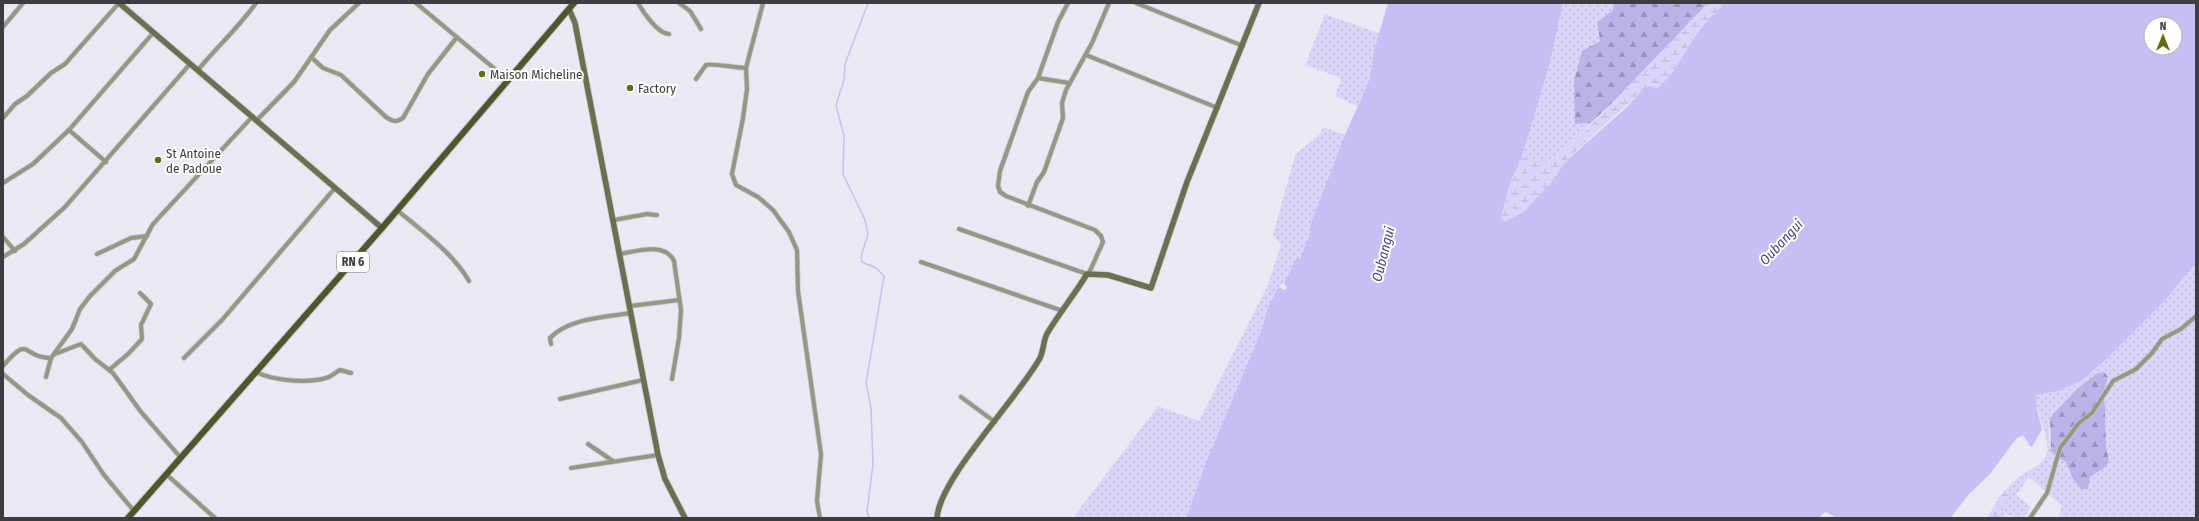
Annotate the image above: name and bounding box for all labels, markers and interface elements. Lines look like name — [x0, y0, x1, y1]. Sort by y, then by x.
north arrow — [2143, 16, 2183, 56]
text: N — [2160, 20, 2166, 33]
place label: Maison Micheline — [490, 67, 583, 82]
marker: Maison Micheline — [477, 69, 487, 79]
place label: Factory — [638, 81, 676, 96]
marker: Factory — [625, 83, 635, 93]
place label: St Antoine de Padoue — [166, 146, 222, 176]
marker: St Antoine de Padoue — [153, 155, 163, 165]
water label: Oubangui — [1756, 216, 1807, 269]
water label: Oubangui — [1368, 224, 1399, 283]
road number: RN 6 — [337, 252, 369, 272]

